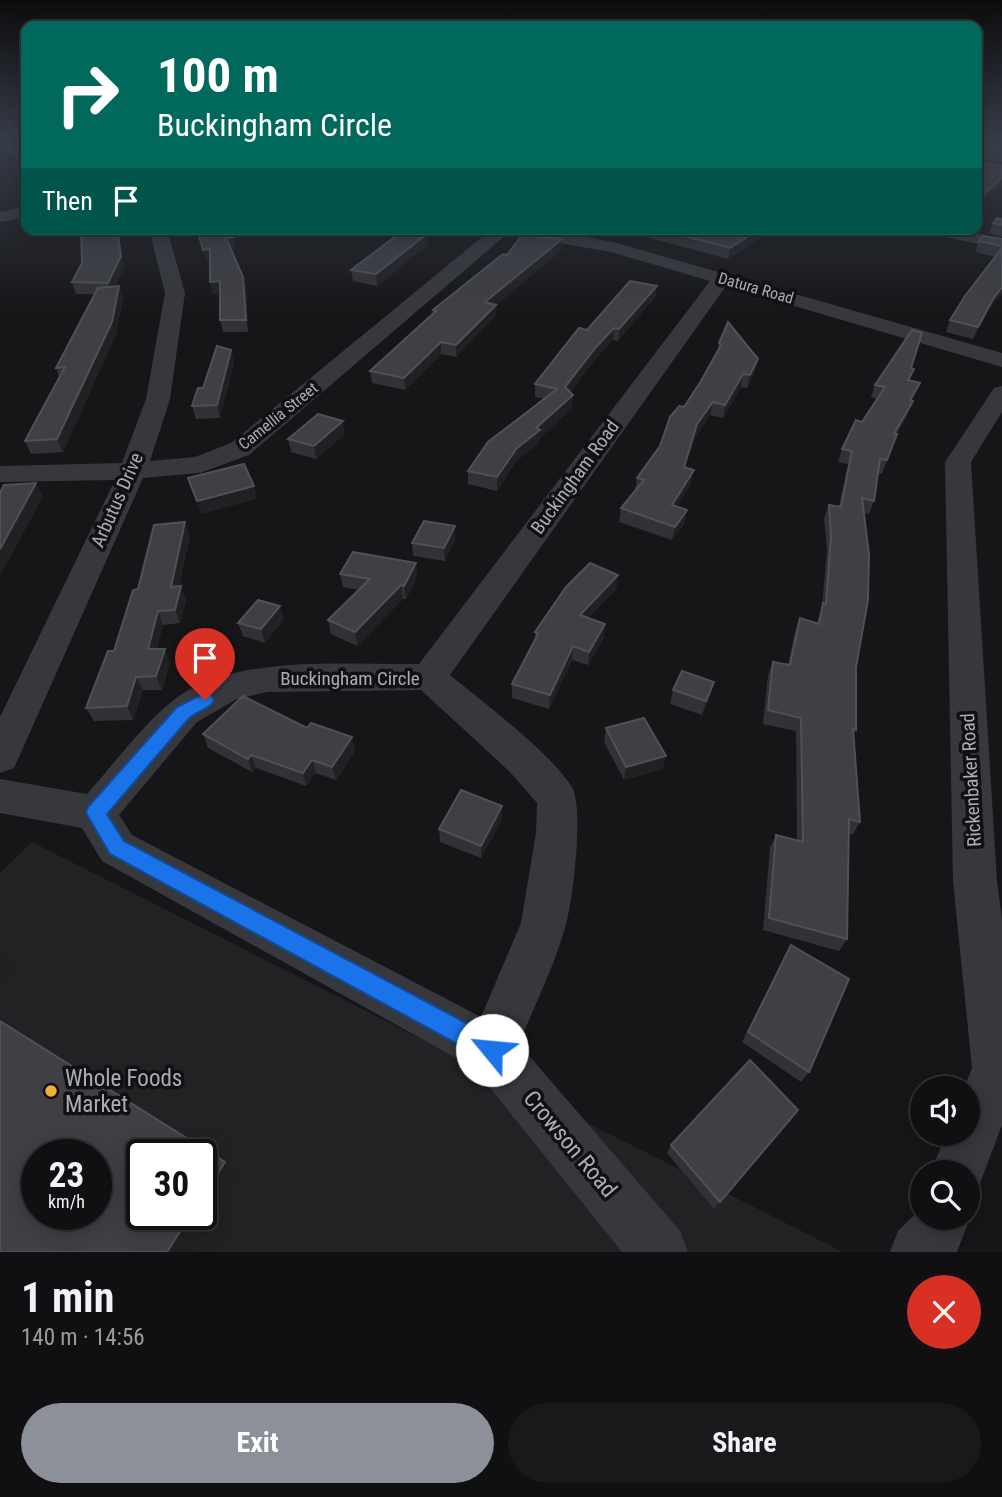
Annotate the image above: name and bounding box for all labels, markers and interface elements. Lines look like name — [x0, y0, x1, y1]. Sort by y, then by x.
text: 100 m — [157, 47, 279, 104]
icon: right — [42, 49, 133, 140]
text: Buckingham Circle — [157, 106, 392, 144]
icon: arrive — [107, 182, 145, 220]
text: Then — [42, 186, 93, 216]
street label: Datura Road — [716, 268, 796, 308]
street label: Camellia Street — [235, 378, 322, 454]
street label: Buckingham Road — [526, 416, 624, 538]
street label: Arbutus Drive — [86, 449, 148, 551]
pin — [175, 628, 235, 700]
icon: arrive — [186, 639, 224, 677]
street label: Buckingham Circle — [280, 667, 420, 690]
street label: Rickenbaker Road — [956, 713, 986, 847]
position arrow — [455, 1013, 529, 1087]
place label: Whole Foods Market — [65, 1065, 182, 1118]
map controls — [910, 1076, 980, 1230]
button: sound — [910, 1076, 980, 1146]
marker: Whole Foods Market — [43, 1083, 59, 1099]
street label: Crowson Road — [518, 1085, 622, 1203]
speed limit sign: 30 — [126, 1139, 217, 1230]
text: 23 — [49, 1155, 84, 1196]
button: search — [910, 1160, 980, 1230]
text: km/h — [48, 1191, 85, 1212]
text: 1 min — [21, 1273, 114, 1322]
button: close — [907, 1275, 981, 1349]
text: 140 m · 14:56 — [21, 1324, 145, 1351]
button: Exit — [21, 1403, 494, 1483]
button: Share — [508, 1403, 981, 1483]

